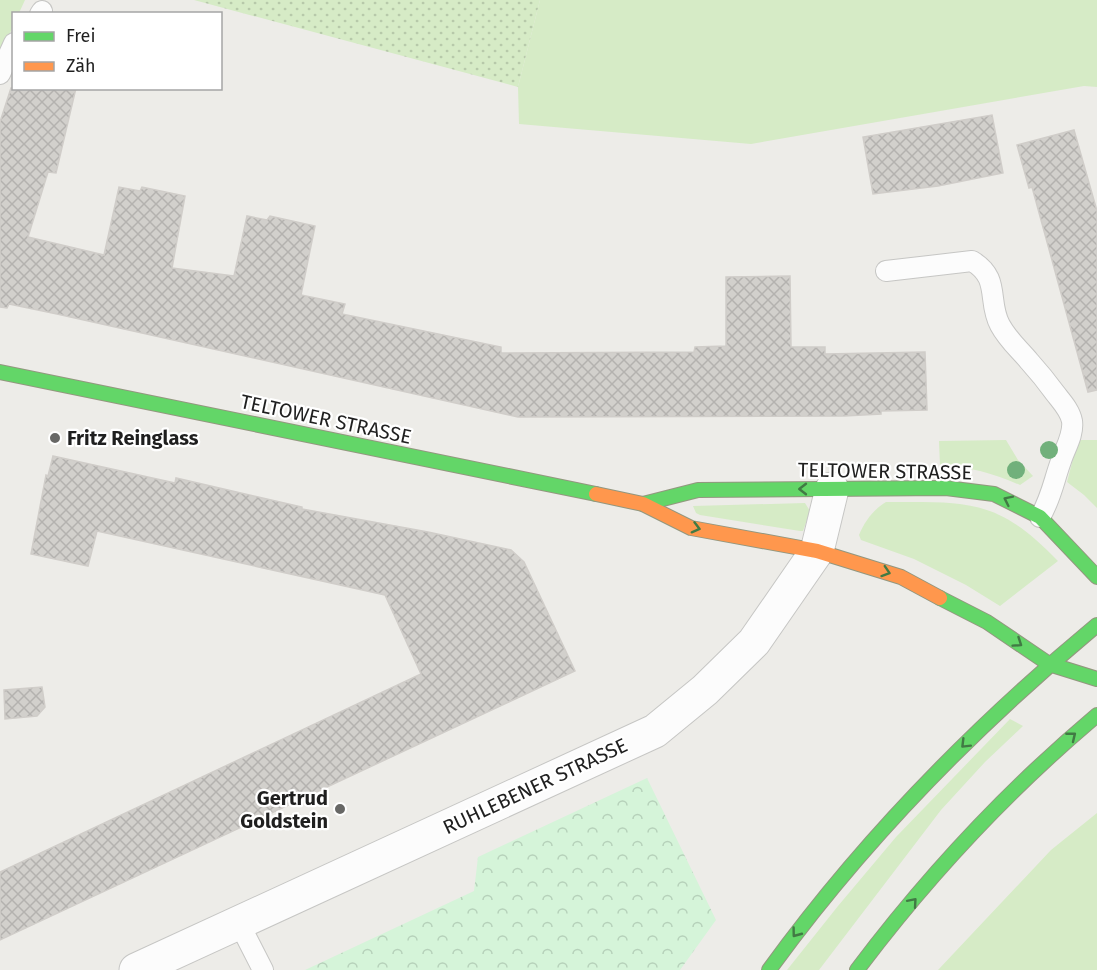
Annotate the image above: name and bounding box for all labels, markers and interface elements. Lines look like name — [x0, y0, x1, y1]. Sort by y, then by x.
legend — [12, 12, 222, 90]
text: Frei — [66, 25, 96, 47]
text: Zäh — [66, 55, 95, 77]
street label: TELTOWER STRASSE — [238, 389, 414, 449]
place label: Fritz Reinglass — [67, 426, 199, 450]
marker: Fritz Reinglass — [48, 431, 62, 445]
street label: TELTOWER STRASSE — [798, 457, 972, 485]
one-way arrow — [799, 483, 808, 495]
one-way arrow — [1003, 496, 1014, 508]
one-way arrow — [691, 521, 701, 534]
one-way arrow — [880, 565, 891, 577]
one-way arrow — [1011, 636, 1022, 647]
one-way arrow — [1065, 732, 1076, 743]
street label: RUHLEBENER STRASSE — [439, 733, 631, 839]
one-way arrow — [961, 736, 972, 747]
place label: Gertrud Goldstein — [240, 786, 328, 833]
marker: Gertrud Goldstein — [333, 802, 347, 816]
one-way arrow — [906, 898, 917, 908]
one-way arrow — [792, 926, 803, 937]

